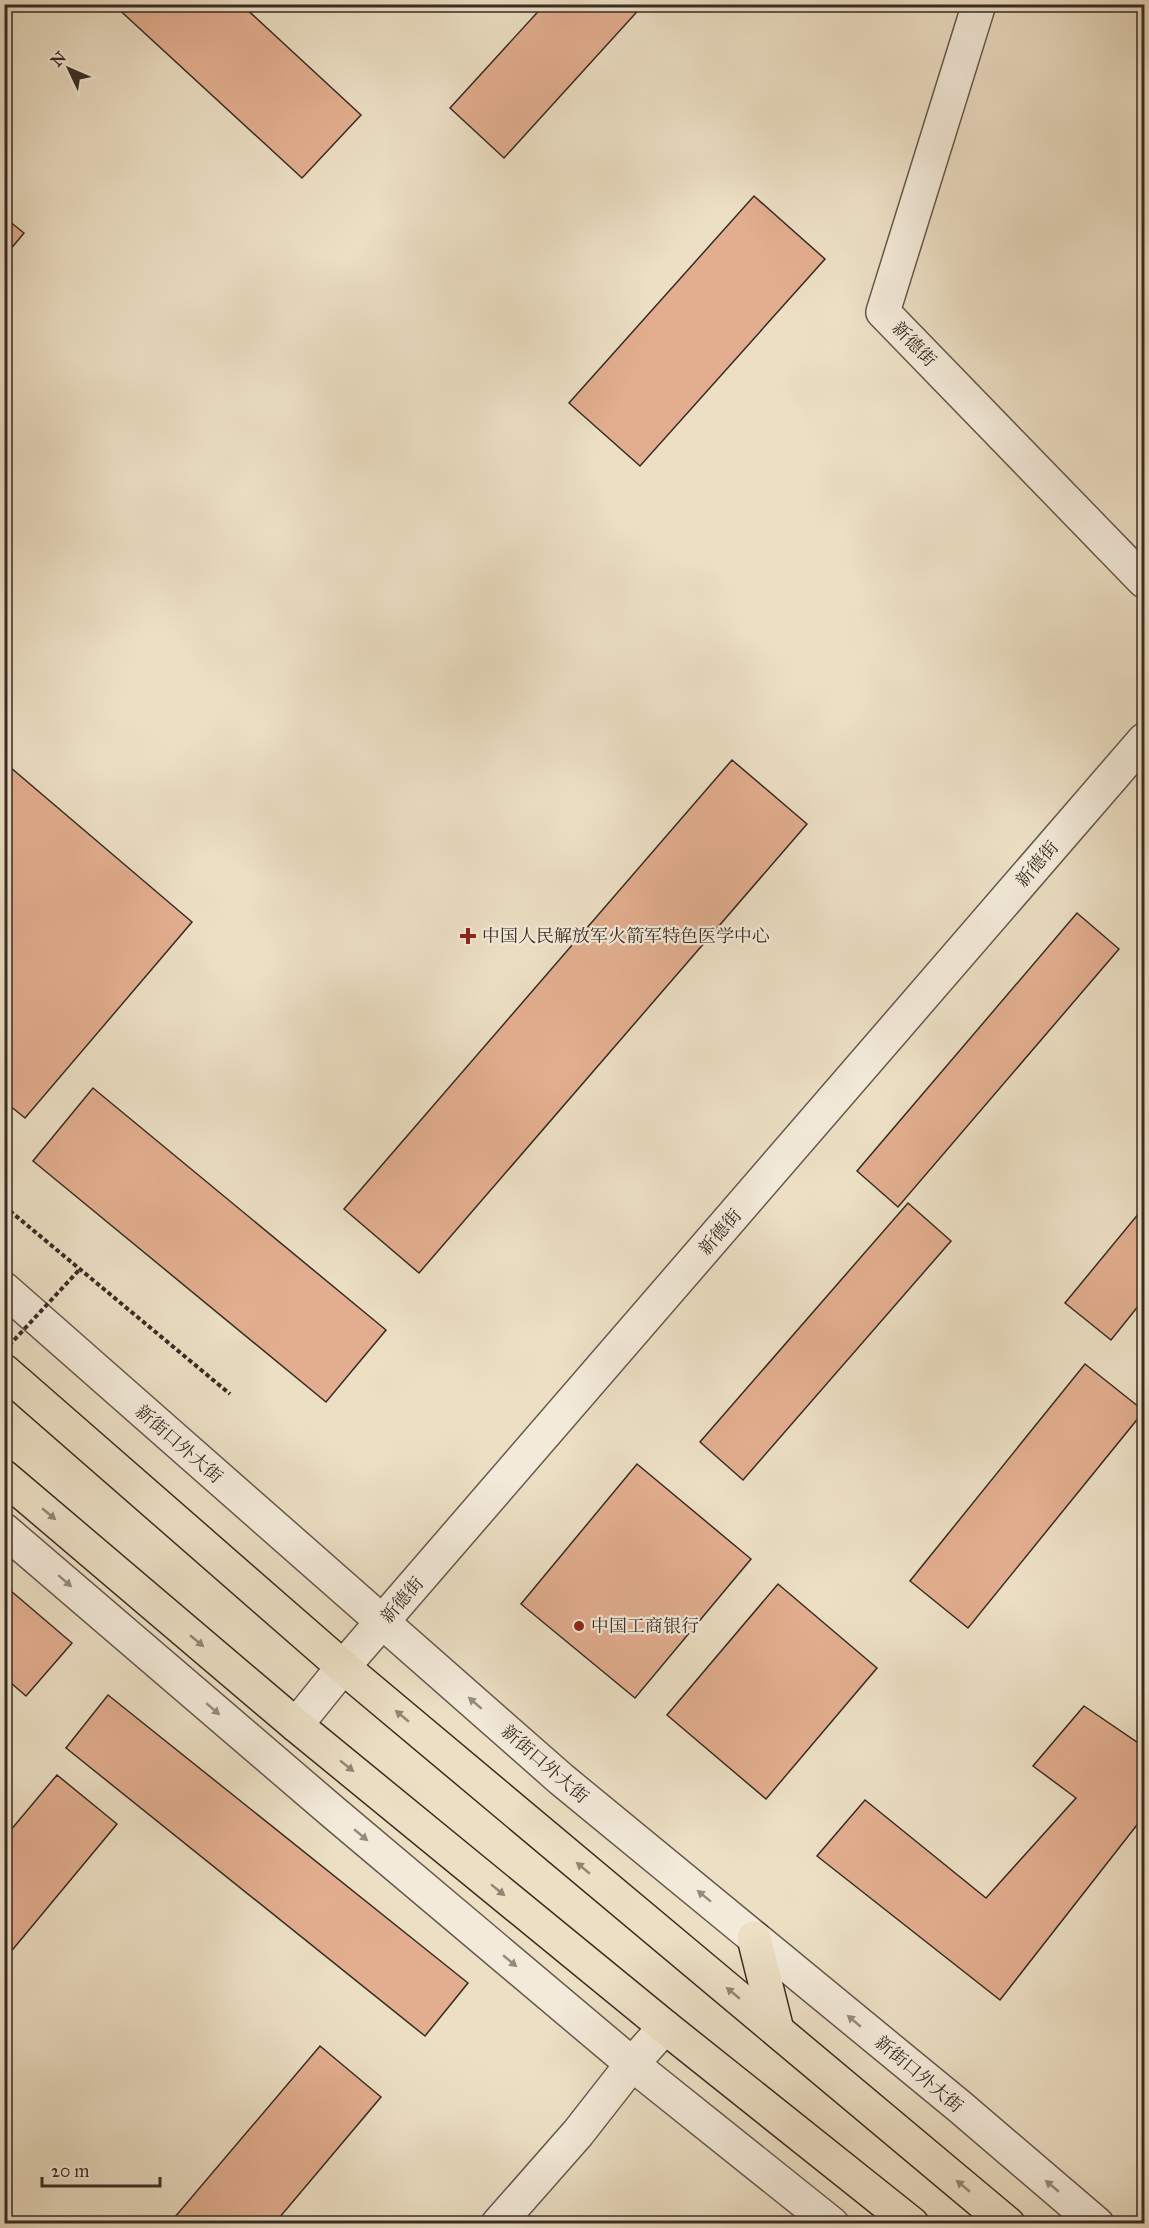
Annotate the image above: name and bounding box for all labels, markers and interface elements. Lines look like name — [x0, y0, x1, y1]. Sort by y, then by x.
north arrow — [39, 39, 99, 99]
text: N — [47, 47, 70, 70]
street label: 新德街 — [887, 317, 941, 371]
street label: 新德街 — [1011, 836, 1063, 892]
place label: 中国人民解放军火箭军特色医学中心 — [482, 925, 770, 947]
marker: 中国人民解放军火箭军特色医学中心 — [459, 927, 477, 945]
street label: 新德街 — [694, 1204, 746, 1260]
street label: 新街口外大街 — [131, 1400, 227, 1488]
one-way arrow — [41, 1508, 57, 1521]
street label: 新德街 — [376, 1572, 428, 1628]
one-way arrow — [57, 1575, 73, 1588]
place label: 中国工商银行 — [591, 1615, 699, 1637]
marker: 中国工商银行 — [572, 1619, 586, 1633]
one-way arrow — [189, 1634, 204, 1647]
one-way arrow — [467, 1696, 482, 1710]
one-way arrow — [205, 1702, 221, 1715]
one-way arrow — [395, 1710, 410, 1723]
street label: 新街口外大街 — [497, 1720, 593, 1808]
one-way arrow — [339, 1760, 355, 1773]
one-way arrow — [353, 1829, 369, 1842]
one-way arrow — [576, 1862, 591, 1875]
one-way arrow — [490, 1883, 505, 1896]
one-way arrow — [696, 1890, 712, 1903]
one-way arrow — [502, 1954, 517, 1967]
one-way arrow — [725, 1987, 741, 2000]
one-way arrow — [846, 2014, 862, 2027]
street label: 新街口外大街 — [871, 2031, 967, 2117]
scale bar — [42, 2150, 160, 2188]
text: 20 m — [51, 2160, 89, 2182]
one-way arrow — [956, 2180, 971, 2193]
one-way arrow — [1045, 2180, 1060, 2193]

